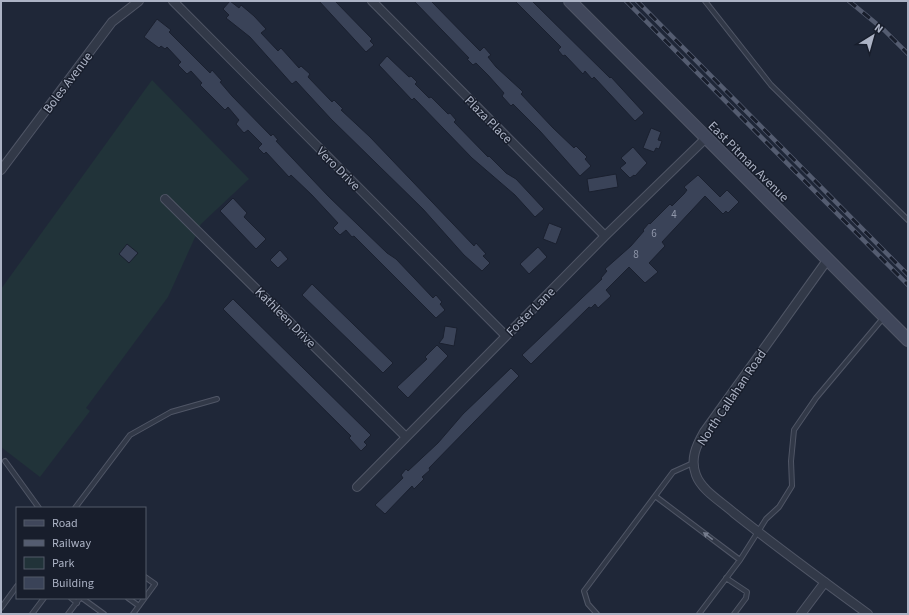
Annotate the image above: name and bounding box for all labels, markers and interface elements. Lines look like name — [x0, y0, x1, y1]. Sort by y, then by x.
north arrow — [853, 16, 893, 56]
text: N — [871, 20, 886, 37]
street label: Boles Avenue — [39, 48, 97, 117]
street label: Plaza Place — [460, 92, 516, 148]
street label: East Pitman Avenue — [704, 117, 793, 206]
street label: Vero Drive — [312, 143, 364, 195]
house number: 4 — [671, 207, 677, 222]
house number: 6 — [651, 226, 657, 241]
house number: 8 — [633, 247, 639, 262]
street label: Kathleen Drive — [251, 283, 320, 352]
street label: Foster Lane — [502, 283, 559, 340]
street label: North Callahan Road — [693, 346, 771, 449]
legend — [16, 507, 146, 599]
text: Road — [52, 515, 78, 532]
one-way arrow — [703, 532, 714, 540]
text: Railway — [52, 535, 91, 552]
text: Park — [52, 555, 74, 572]
text: Building — [52, 575, 94, 592]

